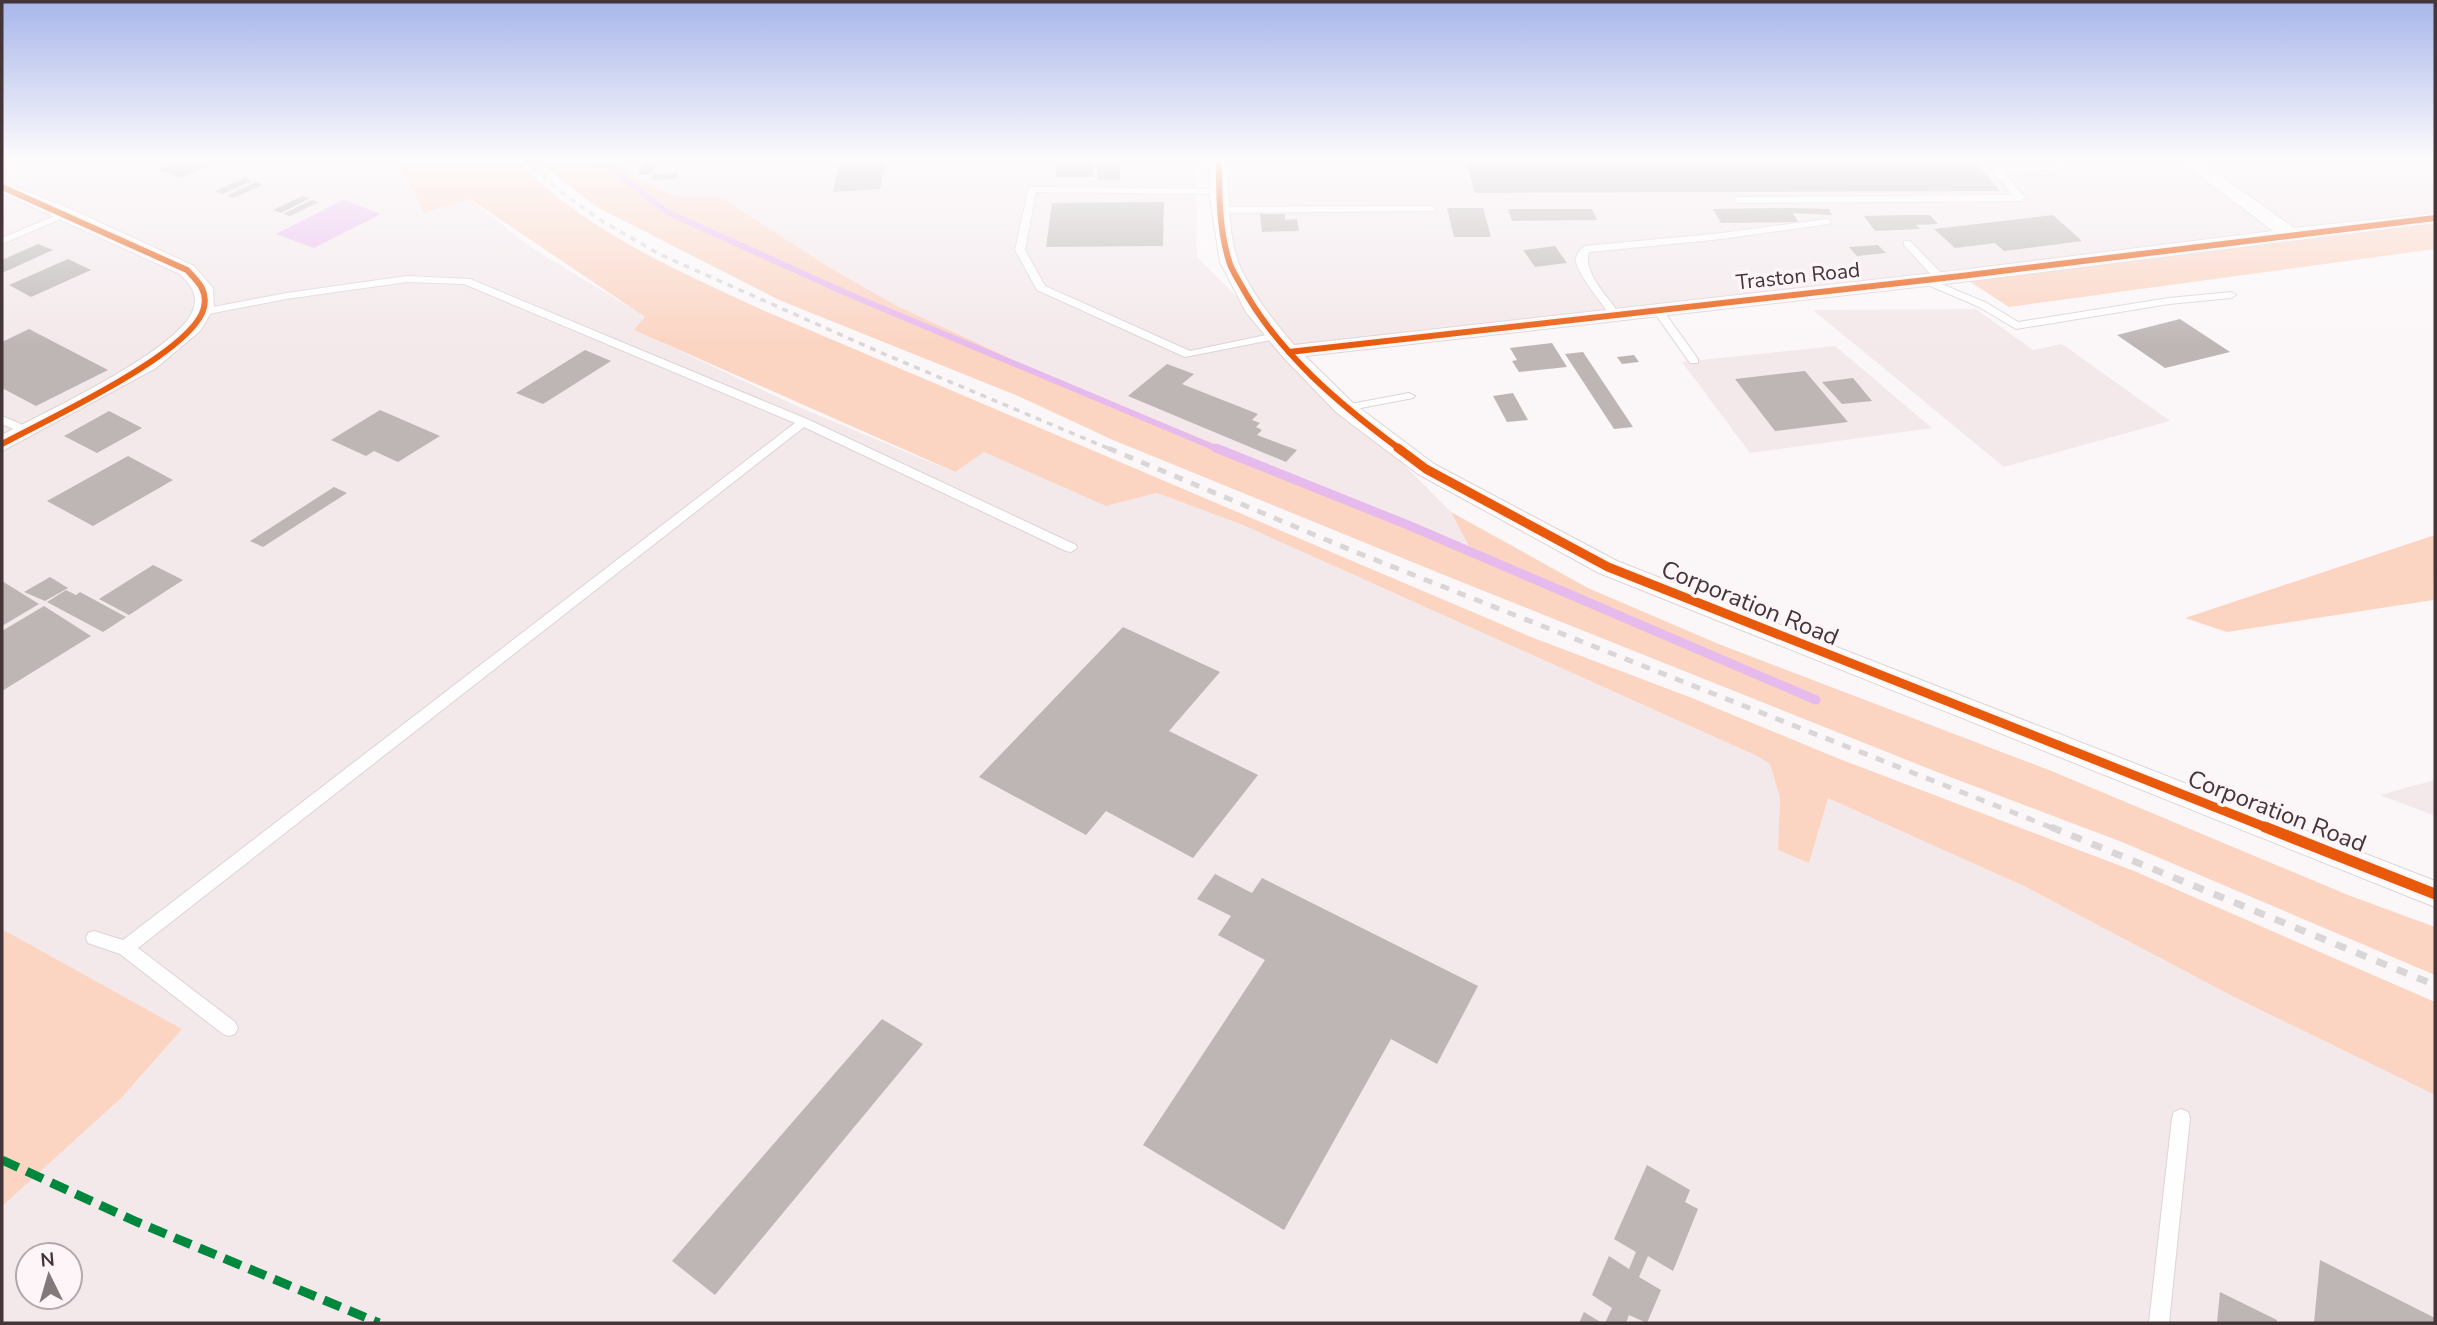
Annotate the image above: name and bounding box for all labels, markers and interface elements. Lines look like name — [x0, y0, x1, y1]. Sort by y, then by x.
street label: Traston Road — [1735, 256, 1861, 296]
street label: Corporation Road — [1657, 553, 1843, 653]
street label: Corporation Road — [2183, 762, 2371, 860]
north arrow — [14, 1241, 84, 1311]
text: N — [39, 1246, 56, 1274]

